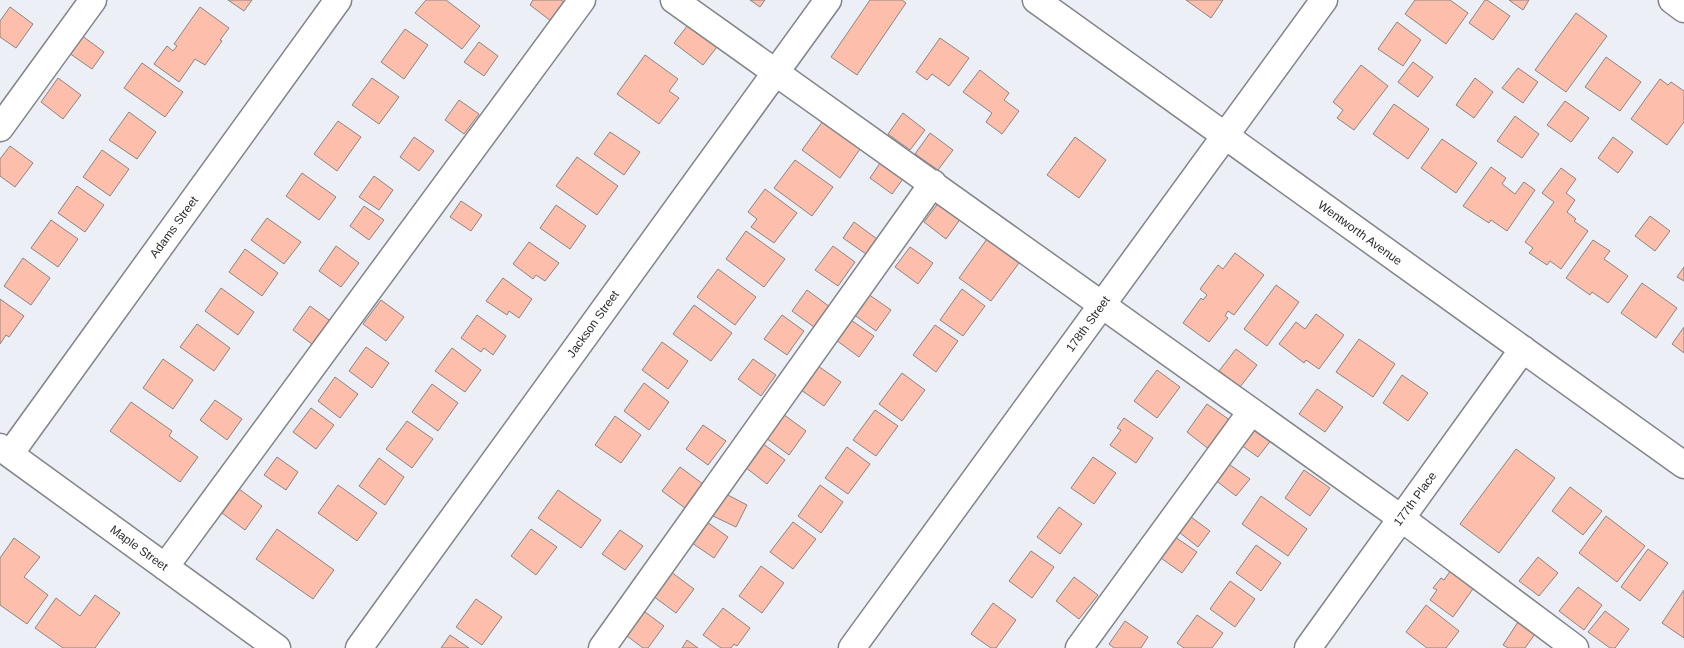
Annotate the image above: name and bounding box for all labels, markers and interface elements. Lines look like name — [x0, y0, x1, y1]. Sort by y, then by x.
street label: Adams Street — [147, 193, 201, 261]
street label: Wentworth Avenue — [1315, 198, 1405, 268]
street label: Jackson Street — [564, 287, 622, 360]
street label: 178th Street — [1063, 293, 1113, 355]
street label: 177th Place — [1391, 469, 1439, 529]
street label: Maple Street — [107, 522, 171, 574]

